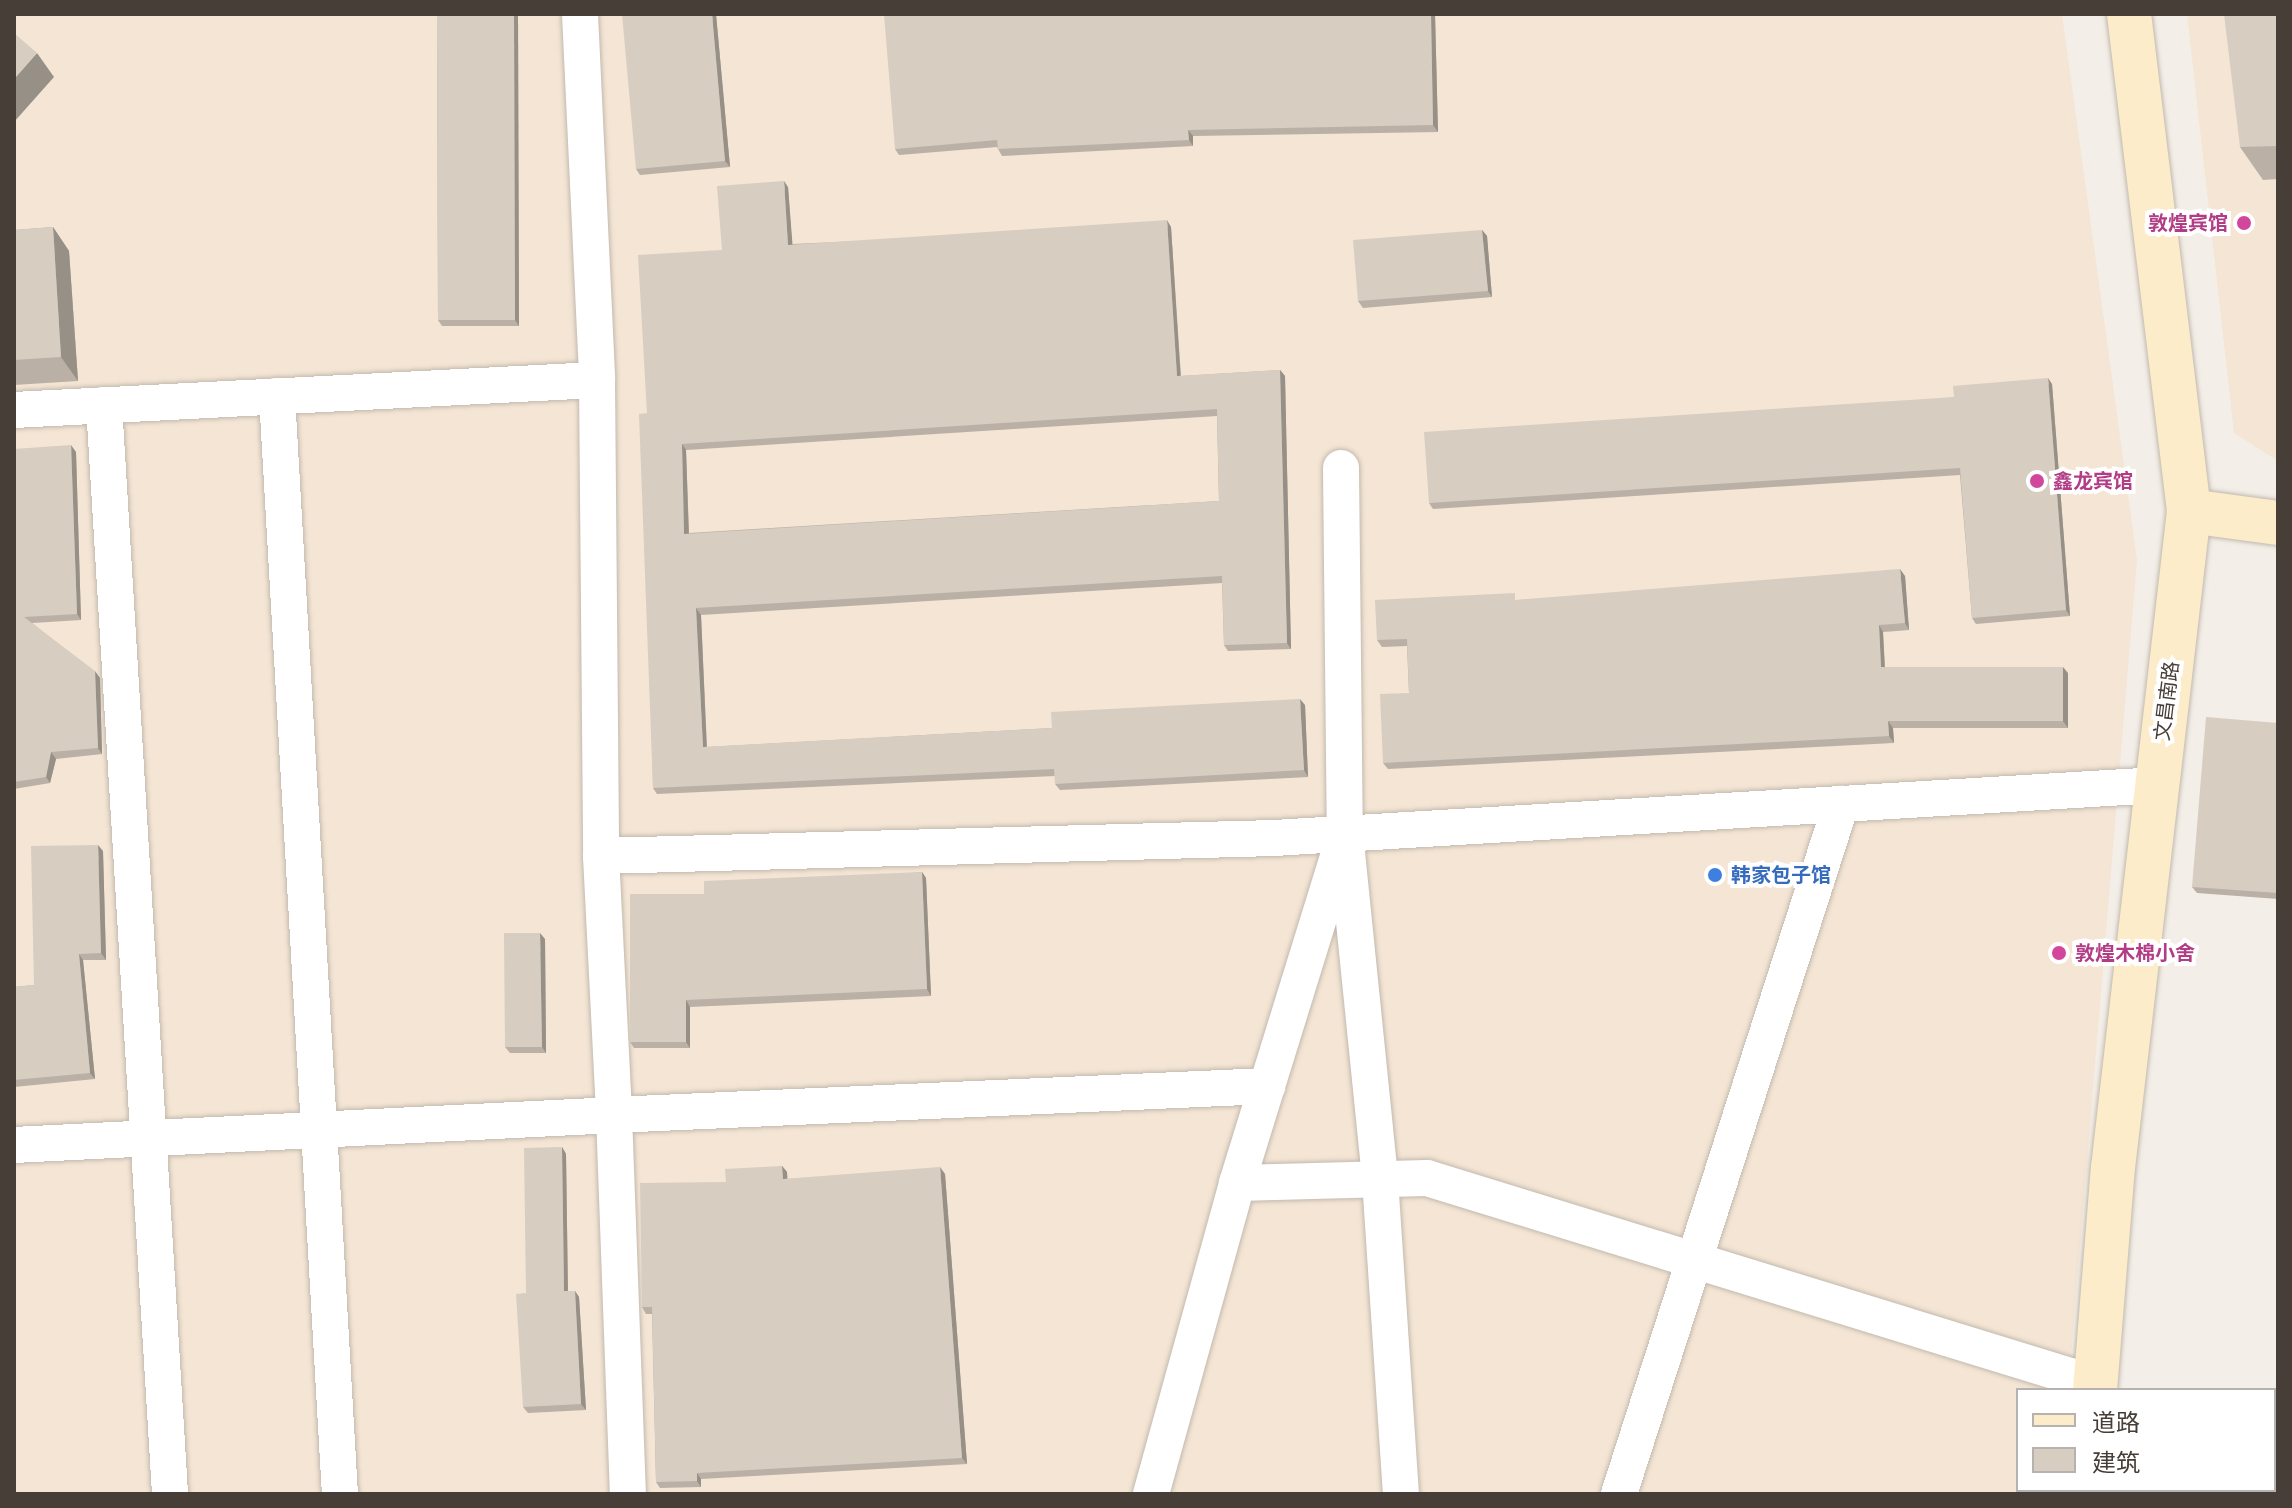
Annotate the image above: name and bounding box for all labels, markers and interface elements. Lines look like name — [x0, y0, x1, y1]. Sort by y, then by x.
place label: 敦煌宾馆 — [2148, 211, 2228, 235]
marker: 敦煌宾馆 — [2235, 214, 2253, 232]
place label: 鑫龙宾馆 — [2053, 469, 2133, 493]
marker: 鑫龙宾馆 — [2028, 472, 2046, 490]
street label: 文昌南路 — [2150, 660, 2184, 742]
place label: 韩家包子馆 — [1731, 863, 1831, 887]
marker: 韩家包子馆 — [1706, 866, 1724, 884]
place label: 敦煌木棉小舍 — [2075, 941, 2195, 965]
marker: 敦煌木棉小舍 — [2050, 944, 2068, 962]
legend — [2016, 1388, 2276, 1492]
text: 道路 — [2092, 1408, 2140, 1437]
text: 建筑 — [2092, 1448, 2140, 1477]

